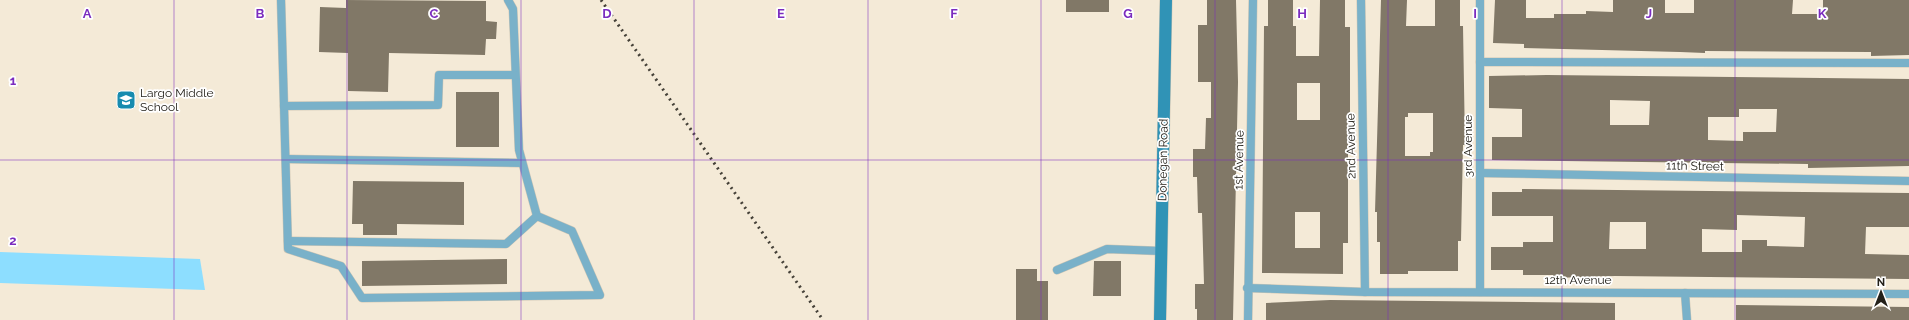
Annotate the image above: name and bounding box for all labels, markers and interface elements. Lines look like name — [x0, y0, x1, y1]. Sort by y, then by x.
text: A — [83, 6, 92, 21]
text: B — [256, 6, 265, 21]
text: C — [430, 6, 439, 21]
text: D — [602, 6, 612, 21]
text: E — [777, 6, 785, 21]
text: F — [950, 6, 958, 21]
text: G — [1123, 6, 1133, 21]
text: H — [1297, 6, 1307, 21]
text: I — [1473, 6, 1477, 21]
text: J — [1646, 6, 1652, 21]
text: K — [1818, 6, 1827, 21]
text: 1 — [10, 73, 17, 88]
place label: Largo Middle School — [140, 86, 214, 114]
school or university icon: Largo Middle School — [115, 89, 137, 111]
street label: 2nd Avenue — [1343, 113, 1359, 179]
street label: 3rd Avenue — [1461, 115, 1475, 177]
street label: Donegan Road — [1155, 119, 1171, 201]
street label: 1st Avenue — [1231, 130, 1247, 190]
street label: 11th Street — [1666, 158, 1724, 174]
text: 2 — [9, 233, 17, 248]
north arrow — [1861, 272, 1901, 312]
street label: 12th Avenue — [1544, 273, 1612, 287]
text: N — [1877, 276, 1885, 289]

